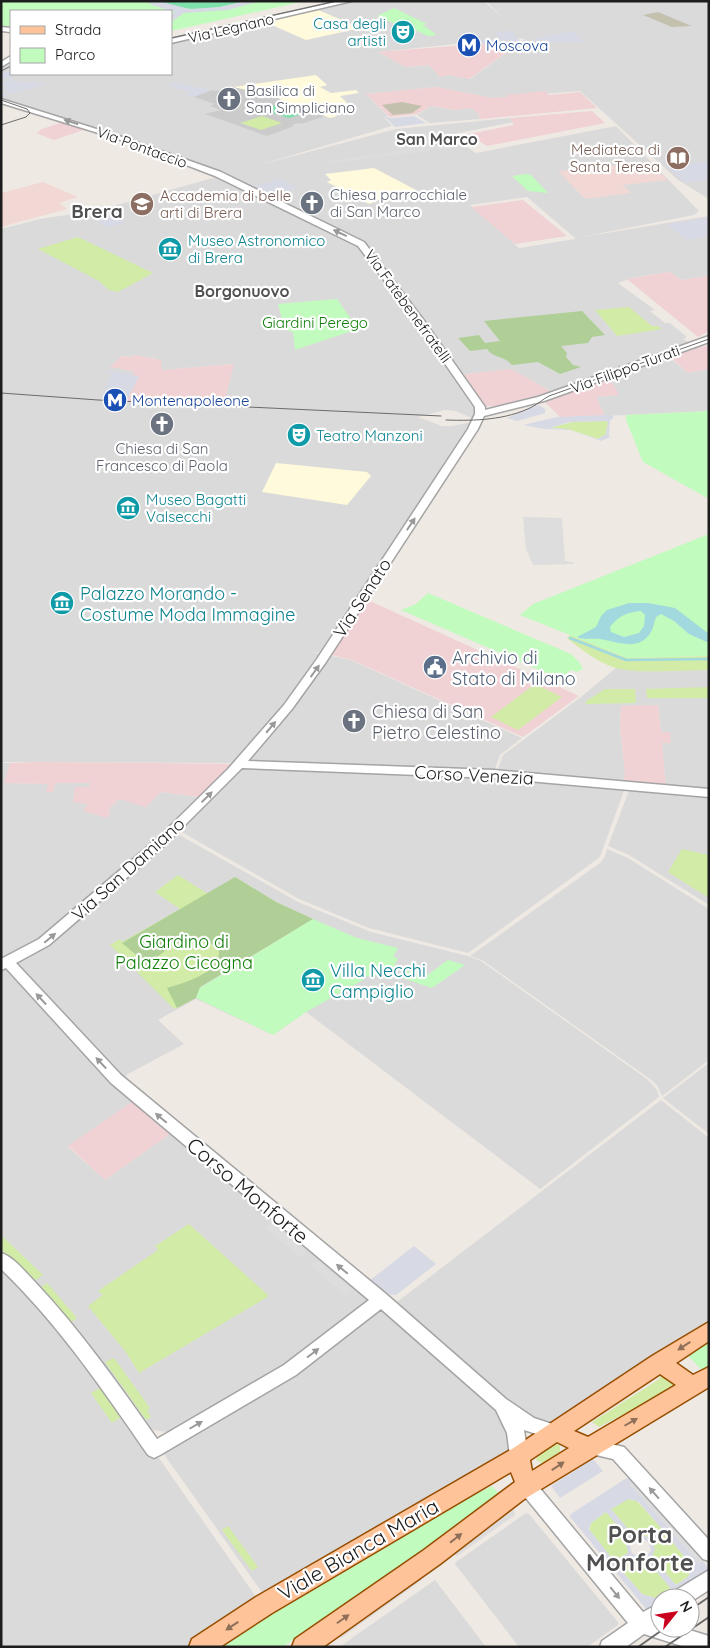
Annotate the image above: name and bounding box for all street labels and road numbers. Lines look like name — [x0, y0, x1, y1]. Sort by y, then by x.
street label: Via Legnano — [186, 9, 276, 47]
street label: Via Pontaccio — [94, 122, 190, 172]
street label: Via Fatebenefratelli — [360, 246, 456, 366]
street label: Via Filippo Turati — [568, 340, 682, 398]
street label: Via Senato — [328, 554, 396, 642]
street label: Corso Venezia — [414, 760, 534, 790]
street label: Via San Damiano — [67, 812, 189, 926]
street label: Corso Monforte — [182, 1131, 314, 1249]
street label: Viale Bianca Maria — [273, 1492, 443, 1606]

